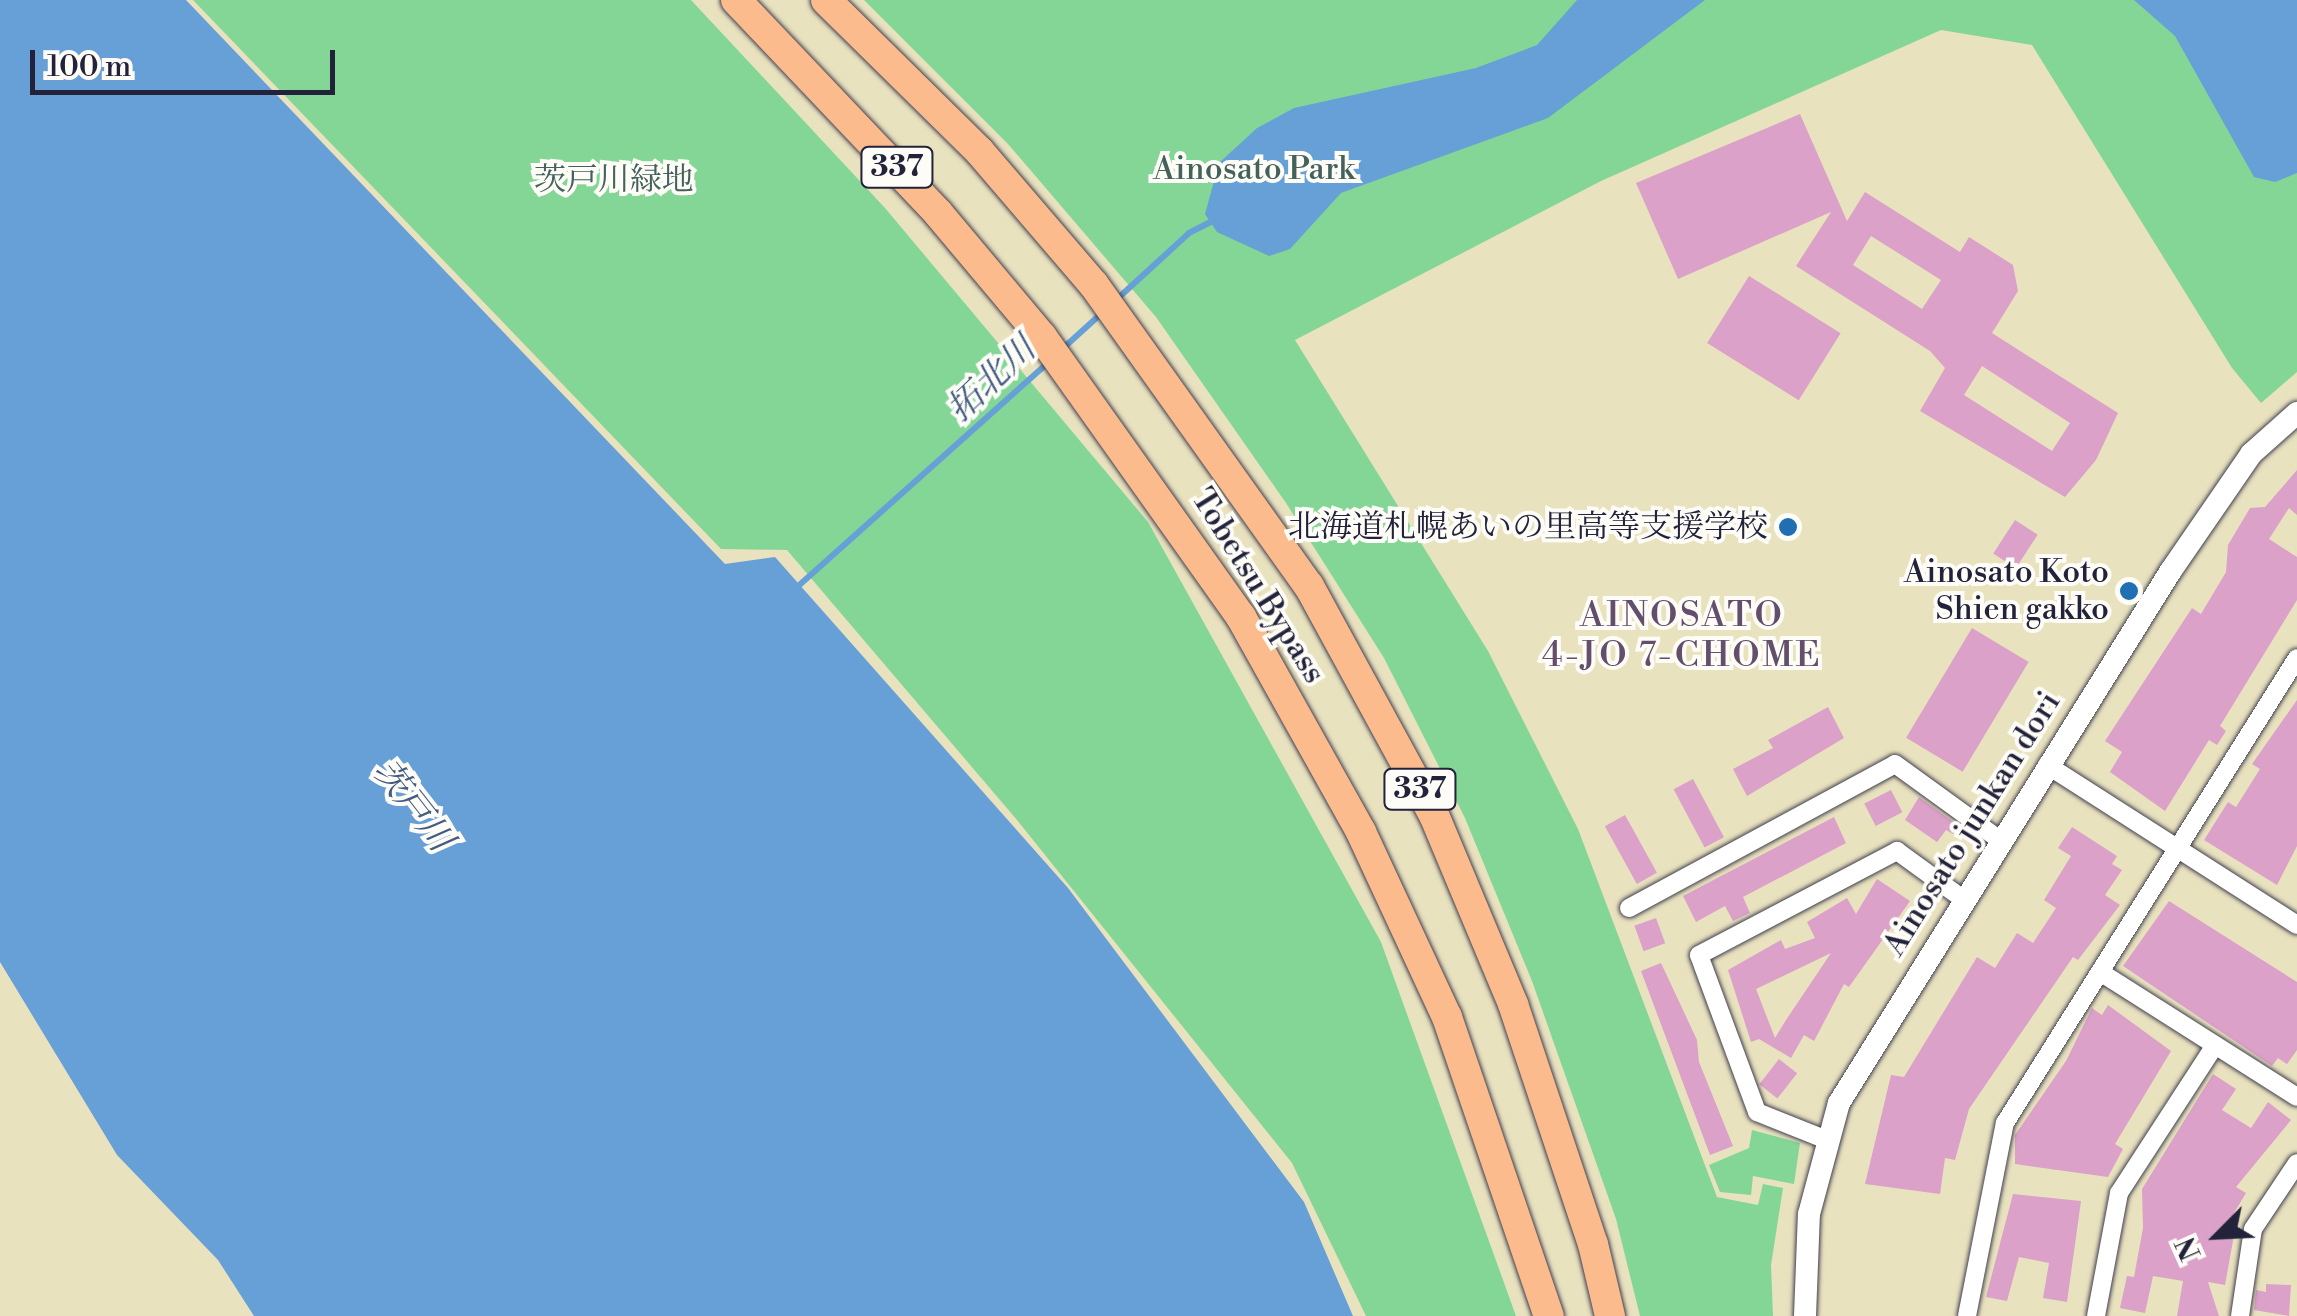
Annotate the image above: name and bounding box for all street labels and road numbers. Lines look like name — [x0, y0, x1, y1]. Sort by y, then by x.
road number: 337 — [860, 142, 934, 192]
street label: Tobetsu Bypass — [1183, 482, 1333, 690]
street label: Ainosato junkan dori — [1875, 685, 2069, 963]
road number: 337 — [1382, 764, 1458, 814]

